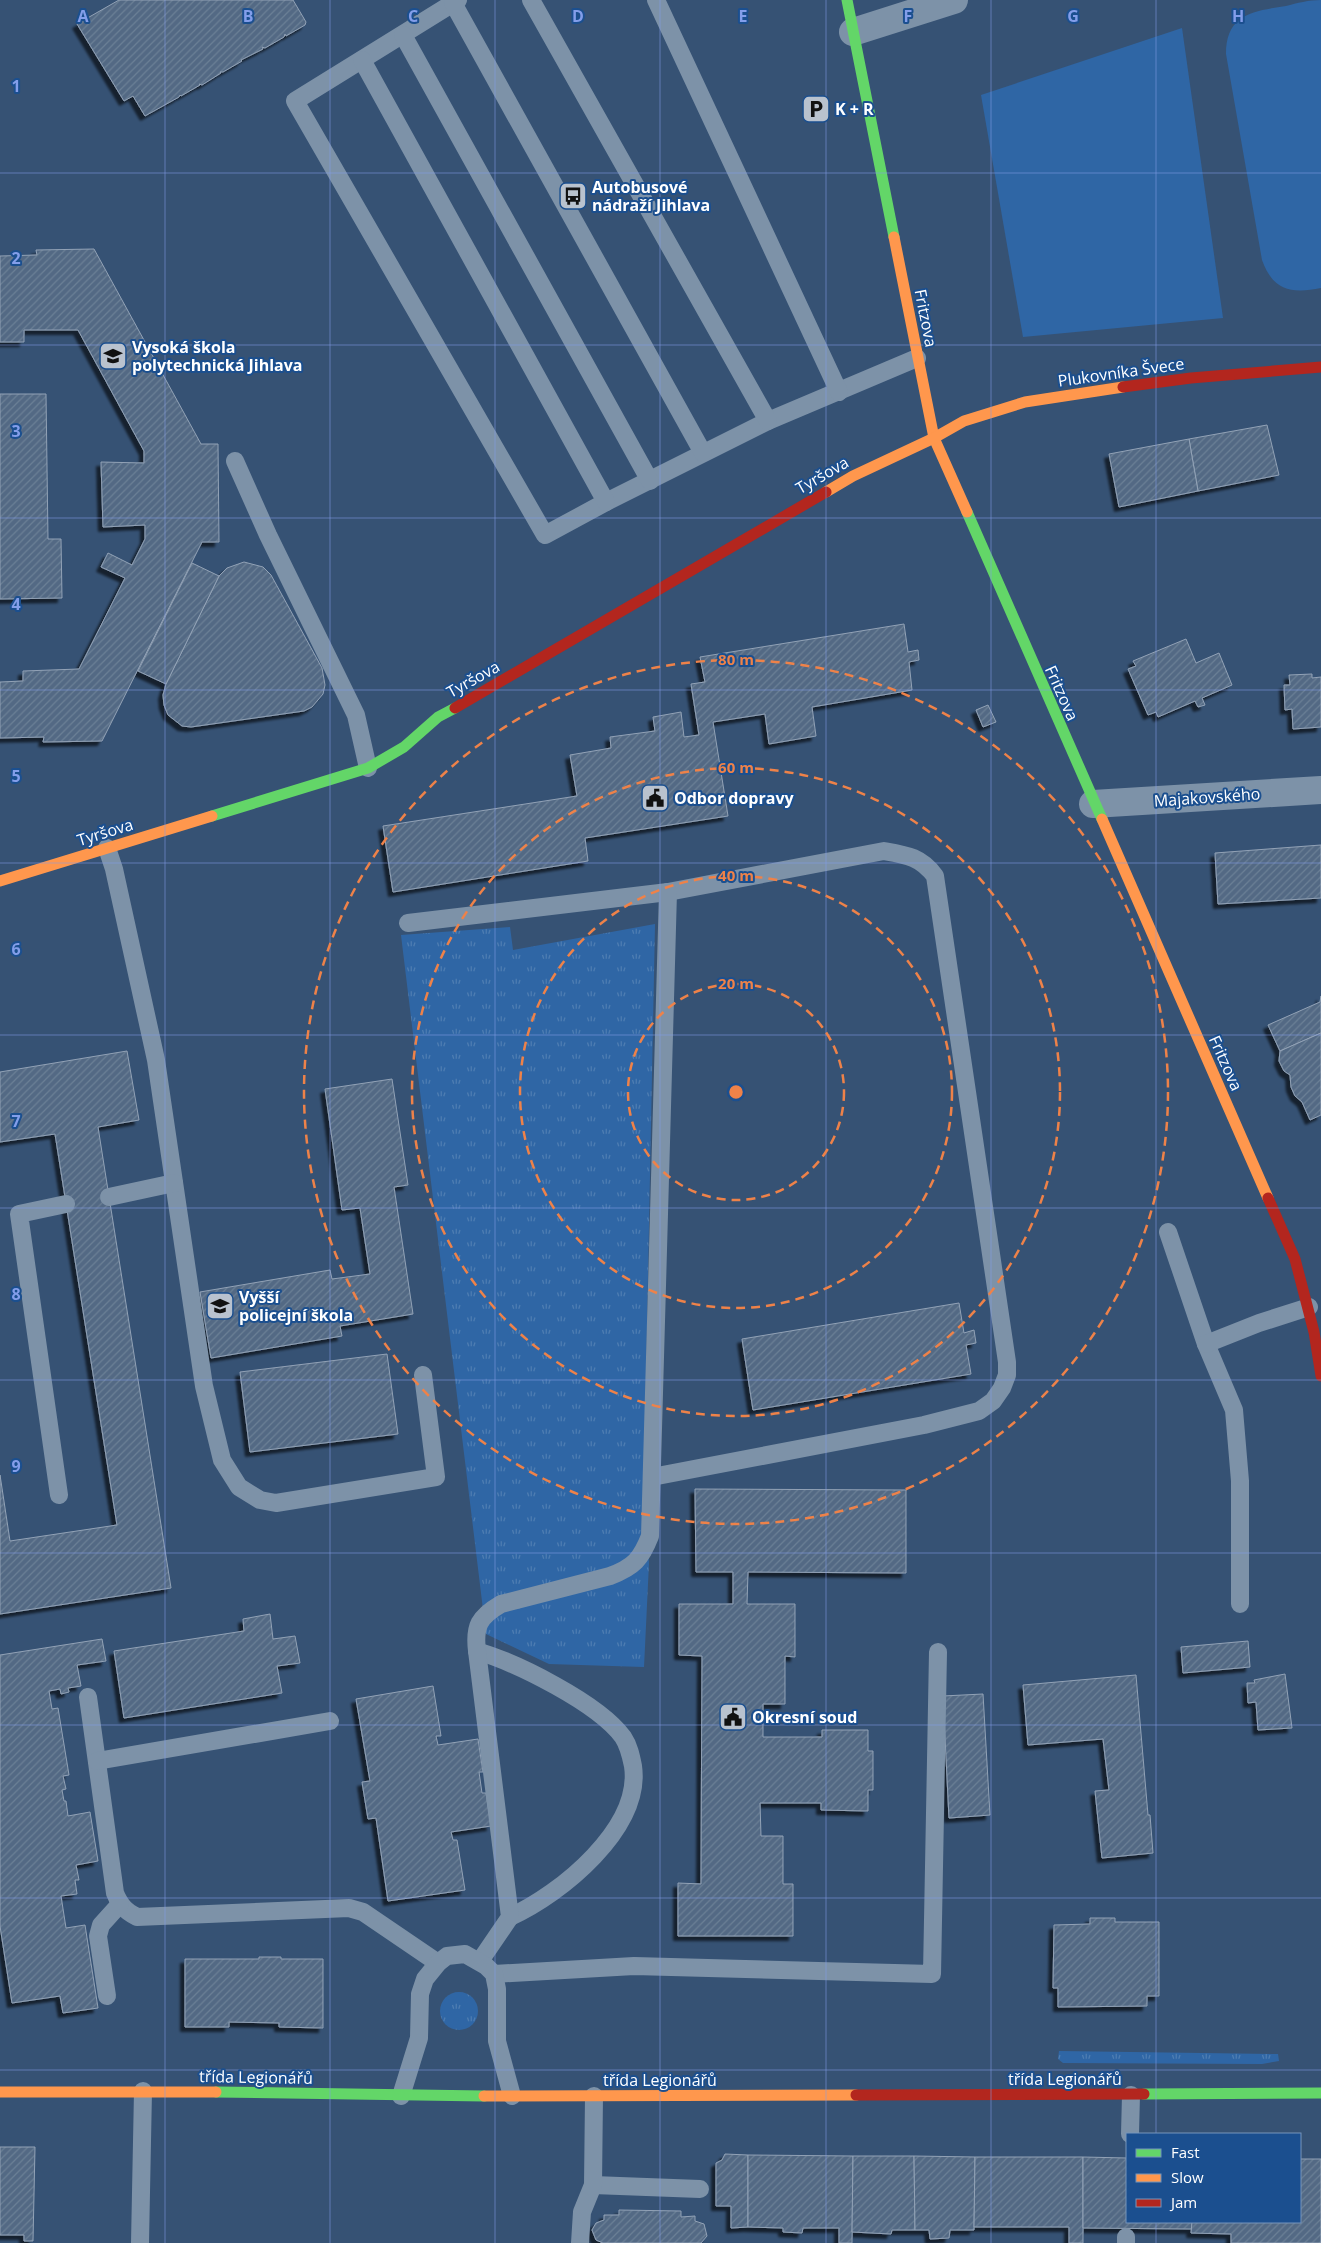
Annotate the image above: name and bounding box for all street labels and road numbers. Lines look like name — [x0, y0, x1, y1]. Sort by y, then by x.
street label: Fritzova — [910, 287, 942, 349]
street label: Plukovníka Švece — [1056, 352, 1186, 392]
street label: Tyršova — [792, 451, 852, 499]
street label: Tyršova — [443, 655, 503, 703]
street label: Fritzova — [1040, 662, 1084, 724]
street label: Majakovského — [1153, 782, 1261, 812]
street label: Tyršova — [74, 813, 136, 851]
street label: Fritzova — [1204, 1032, 1248, 1094]
street label: třída Legionářů — [199, 2065, 313, 2089]
street label: třída Legionářů — [1008, 2068, 1122, 2090]
street label: třída Legionářů — [603, 2069, 717, 2091]

